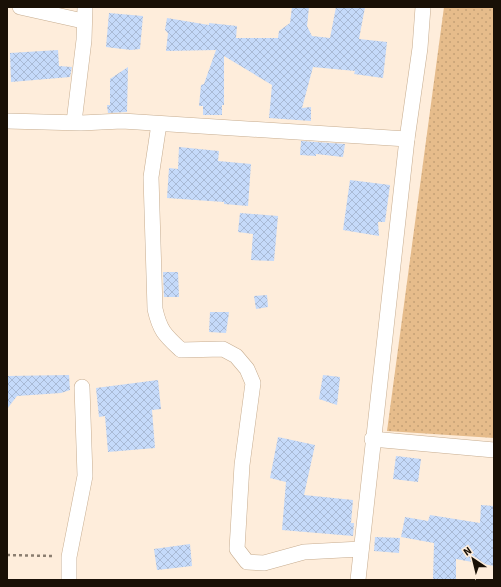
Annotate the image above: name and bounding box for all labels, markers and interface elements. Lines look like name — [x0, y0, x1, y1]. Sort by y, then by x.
north arrow — [453, 539, 493, 579]
text: N — [460, 543, 475, 559]

